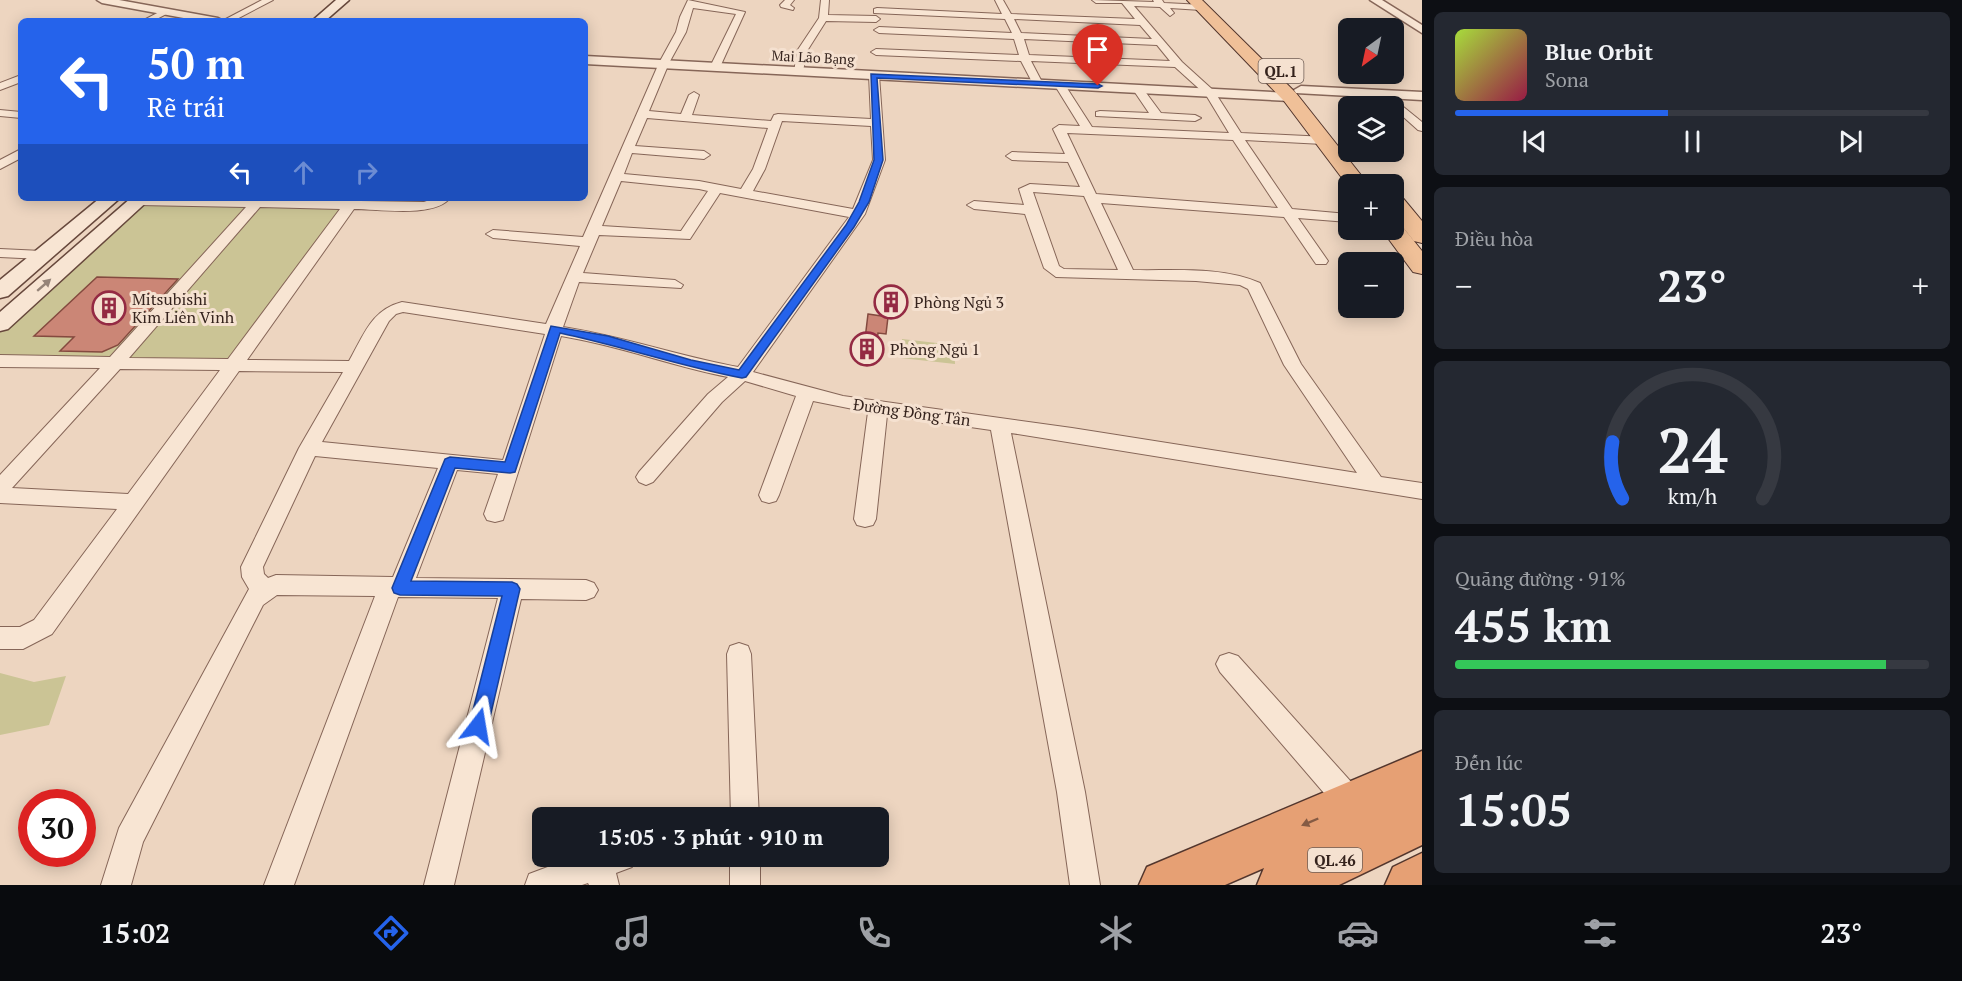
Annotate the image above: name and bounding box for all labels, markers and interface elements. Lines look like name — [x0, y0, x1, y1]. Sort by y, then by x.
north arrow — [1338, 18, 1404, 84]
map controls — [1338, 18, 1404, 318]
pin — [1072, 24, 1123, 86]
icon: arrive — [1081, 33, 1114, 66]
text: 50 m — [147, 35, 245, 91]
text: Blue Orbit — [1545, 37, 1653, 66]
icon: left — [48, 42, 126, 120]
street label: Mai Lão Bạng — [771, 45, 856, 69]
road number: QL.1 — [1258, 59, 1304, 83]
text: Sona — [1545, 66, 1589, 93]
text: Rẽ trái — [147, 89, 225, 125]
button: layers — [1338, 96, 1404, 162]
icon: previous — [1518, 125, 1551, 158]
icon: pause — [1676, 125, 1709, 158]
icon: next — [1834, 125, 1867, 158]
icon: left — [224, 156, 257, 189]
icon: ahead — [287, 156, 320, 189]
icon: right — [350, 156, 383, 189]
button: + — [1338, 174, 1404, 240]
text: Điều hòa — [1455, 225, 1533, 252]
button: − — [1338, 252, 1404, 318]
text: 23° — [1657, 255, 1727, 315]
text: − — [1455, 264, 1473, 307]
text: + — [1911, 264, 1929, 307]
one-way arrow — [36, 279, 52, 292]
building icon: Phòng Ngủ 3 — [873, 284, 909, 320]
place label: Mitsubishi Kim Liên Vinh — [132, 288, 235, 328]
building icon: Mitsubishi Kim Liên Vinh — [91, 290, 127, 326]
place label: Phòng Ngủ 3 — [914, 291, 1004, 313]
building icon: Phòng Ngủ 1 — [849, 331, 885, 367]
place label: Phòng Ngủ 1 — [890, 338, 980, 360]
street label: Đường Đồng Tân — [852, 393, 973, 431]
text: 24 — [1657, 409, 1727, 492]
text: km/h — [1667, 483, 1717, 511]
text: Quãng đường · 91% — [1455, 565, 1626, 592]
text: 455 km — [1455, 595, 1611, 655]
position arrow — [446, 694, 510, 758]
text: Đến lúc — [1455, 749, 1523, 776]
text: 15:05 — [1455, 779, 1572, 839]
speed limit sign: 30 — [18, 789, 96, 867]
one-way arrow — [1301, 818, 1319, 827]
text: 15:05 · 3 phút · 910 m — [598, 822, 823, 851]
road number: QL.46 — [1308, 848, 1362, 872]
icon: directions — [370, 912, 412, 954]
icon: music — [612, 912, 654, 954]
icon: phone — [853, 912, 895, 954]
icon: climate — [1095, 912, 1137, 954]
icon: car — [1337, 912, 1379, 954]
icon: filters — [1579, 912, 1621, 954]
text: 15:02 — [100, 915, 170, 951]
text: 23° — [1820, 915, 1862, 951]

